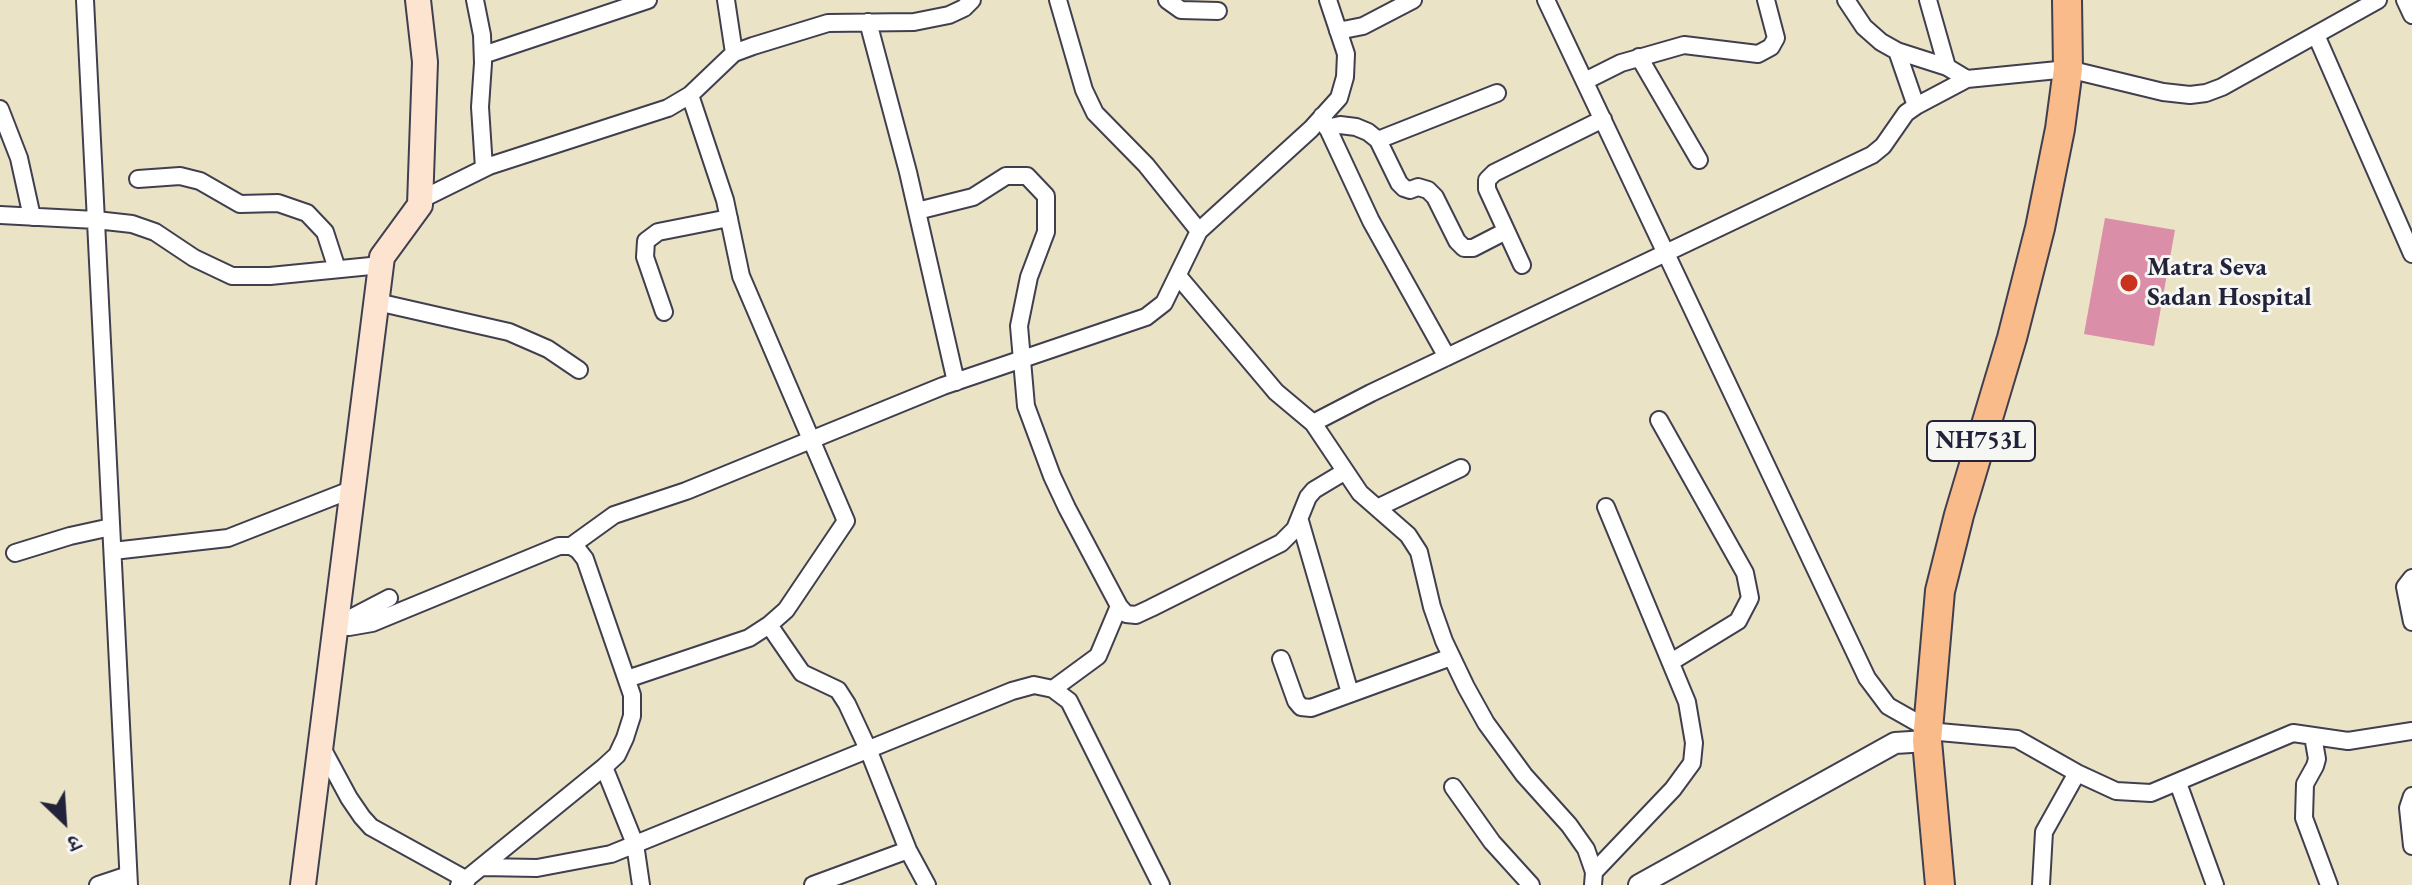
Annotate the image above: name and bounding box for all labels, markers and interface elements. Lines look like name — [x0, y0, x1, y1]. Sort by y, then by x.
place label: Matra Seva Sadan Hospital — [2147, 252, 2312, 314]
marker: Matra Seva Sadan Hospital — [2118, 272, 2140, 294]
road number: NH753L — [1927, 421, 2035, 461]
north arrow — [24, 781, 104, 861]
text: उ — [63, 828, 86, 859]

